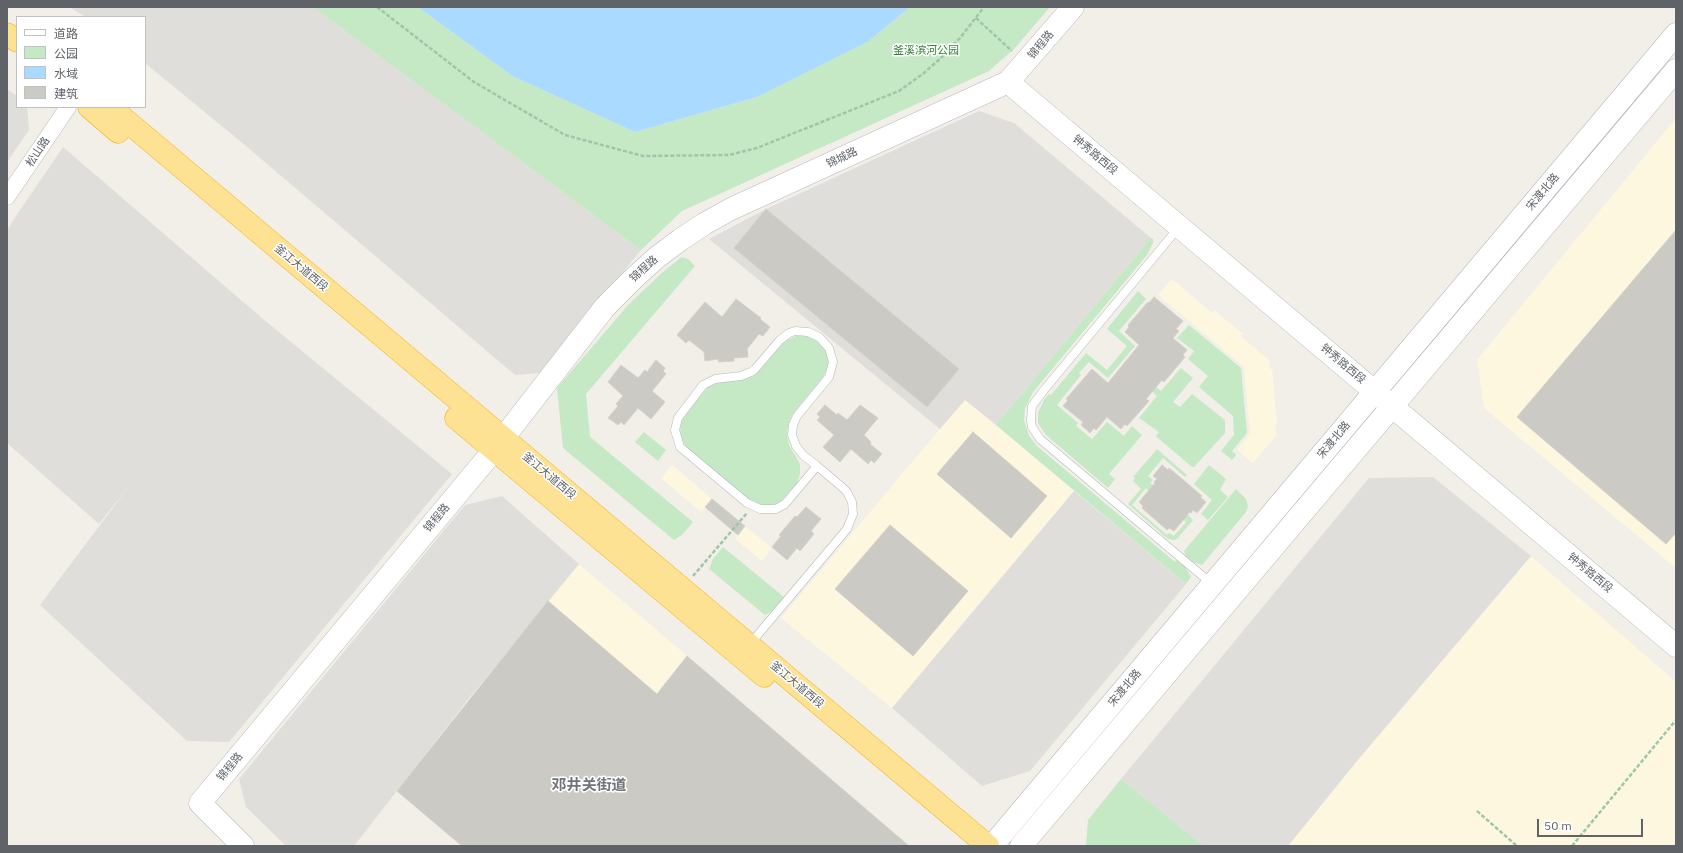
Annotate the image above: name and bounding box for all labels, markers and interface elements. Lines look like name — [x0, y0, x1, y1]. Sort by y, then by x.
legend — [16, 16, 146, 108]
text: 道路 — [54, 26, 78, 41]
street label: 锦程路 — [1025, 28, 1057, 62]
park label: 釜溪滨河公园 — [893, 44, 959, 58]
text: 公园 — [54, 46, 78, 61]
text: 水域 — [54, 66, 78, 81]
text: 建筑 — [54, 86, 78, 101]
street label: 钟秀路西段 — [1070, 132, 1120, 178]
street label: 松山路 — [23, 135, 53, 169]
street label: 锦城路 — [824, 145, 860, 171]
street label: 宋渡北路 — [1524, 171, 1562, 213]
street label: 釜江大道西段 — [271, 242, 331, 294]
street label: 锦程路 — [627, 253, 661, 285]
street label: 钟秀路西段 — [1318, 341, 1368, 387]
street label: 宋渡北路 — [1315, 419, 1353, 461]
street label: 釜江大道西段 — [519, 450, 579, 502]
street label: 锦程路 — [421, 501, 453, 535]
street label: 钟秀路西段 — [1565, 550, 1615, 596]
street label: 釜江大道西段 — [767, 659, 827, 711]
street label: 宋渡北路 — [1106, 667, 1144, 709]
street label: 锦程路 — [214, 750, 246, 784]
district label: 邓井关街道 — [552, 777, 626, 795]
scale bar — [1539, 811, 1645, 837]
text: 50 m — [1544, 818, 1572, 833]

